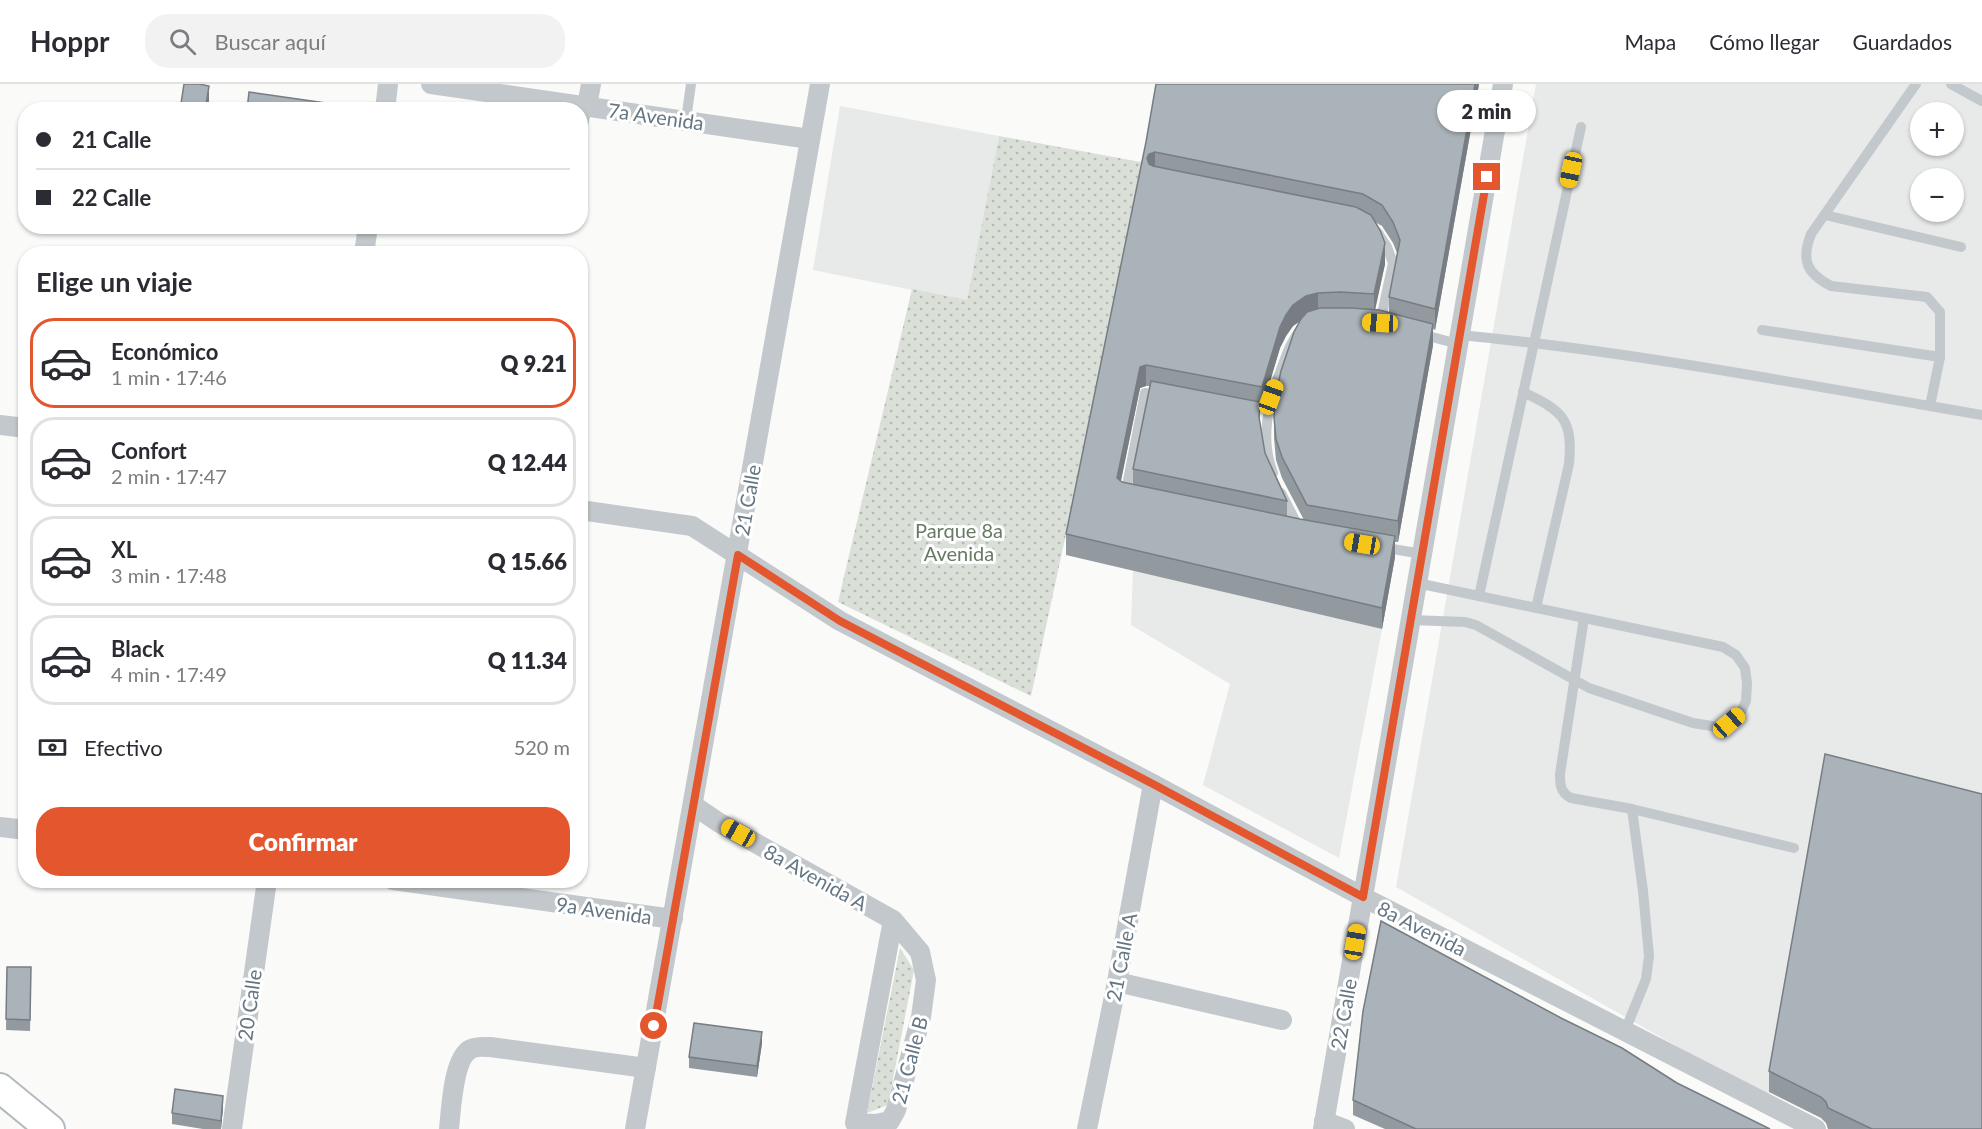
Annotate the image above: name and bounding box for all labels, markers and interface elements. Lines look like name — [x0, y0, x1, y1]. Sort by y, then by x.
search box — [145, 14, 565, 68]
text: Hoppr — [30, 24, 109, 58]
icon: search — [166, 25, 199, 58]
text: Buscar aquí — [214, 28, 326, 55]
text: Mapa — [1624, 29, 1676, 54]
text: Cómo llegar — [1709, 29, 1820, 54]
text: Guardados — [1853, 29, 1952, 54]
callout: 2 min — [1438, 90, 1537, 132]
street label: 7a Avenida — [607, 97, 705, 135]
text: 2 min — [1462, 99, 1511, 123]
map controls — [1910, 102, 1964, 222]
button: + — [1910, 102, 1964, 156]
text: 21 Calle — [72, 126, 151, 153]
car — [1558, 151, 1584, 189]
route end — [1473, 163, 1500, 190]
button: − — [1910, 168, 1964, 222]
text: 22 Calle — [72, 184, 151, 211]
text: Elige un viaje — [36, 265, 193, 298]
car — [1362, 313, 1398, 333]
icon: car — [39, 336, 93, 390]
text: Económico — [111, 338, 218, 365]
text: Q 9.21 — [500, 350, 567, 377]
text: 1 min · 17:46 — [111, 365, 227, 389]
car — [1256, 377, 1286, 417]
icon: car — [39, 435, 93, 489]
text: Confort — [111, 437, 187, 464]
text: Q 12.44 — [488, 449, 567, 476]
street label: 21 Calle — [729, 463, 765, 537]
text: 2 min · 17:47 — [111, 464, 227, 488]
park label: Parque 8a Avenida — [915, 518, 1003, 565]
car — [1343, 532, 1381, 556]
icon: car — [39, 534, 93, 588]
text: XL — [111, 536, 137, 563]
text: Q 15.66 — [488, 548, 567, 575]
text: 3 min · 17:48 — [111, 563, 227, 587]
icon: car — [39, 633, 93, 687]
text: Black — [111, 635, 164, 662]
text: Q 11.34 — [488, 647, 567, 674]
text: 4 min · 17:49 — [111, 662, 227, 686]
car — [1710, 704, 1748, 742]
icon: cash — [36, 731, 69, 764]
text: Efectivo — [84, 734, 163, 761]
text: 520 m — [514, 735, 570, 759]
button: Confirmar — [36, 807, 570, 876]
car — [718, 816, 758, 850]
street label: 8a Avenida A — [760, 839, 872, 915]
street label: 9a Avenida — [555, 891, 653, 929]
street label: 8a Avenida — [1374, 895, 1470, 961]
street label: 21 Calle A — [1101, 910, 1141, 1003]
car — [1343, 923, 1367, 961]
street label: 20 Calle — [232, 968, 266, 1042]
street label: 22 Calle — [1325, 977, 1361, 1051]
route start — [640, 1012, 667, 1039]
street label: 21 Calle B — [886, 1014, 932, 1106]

